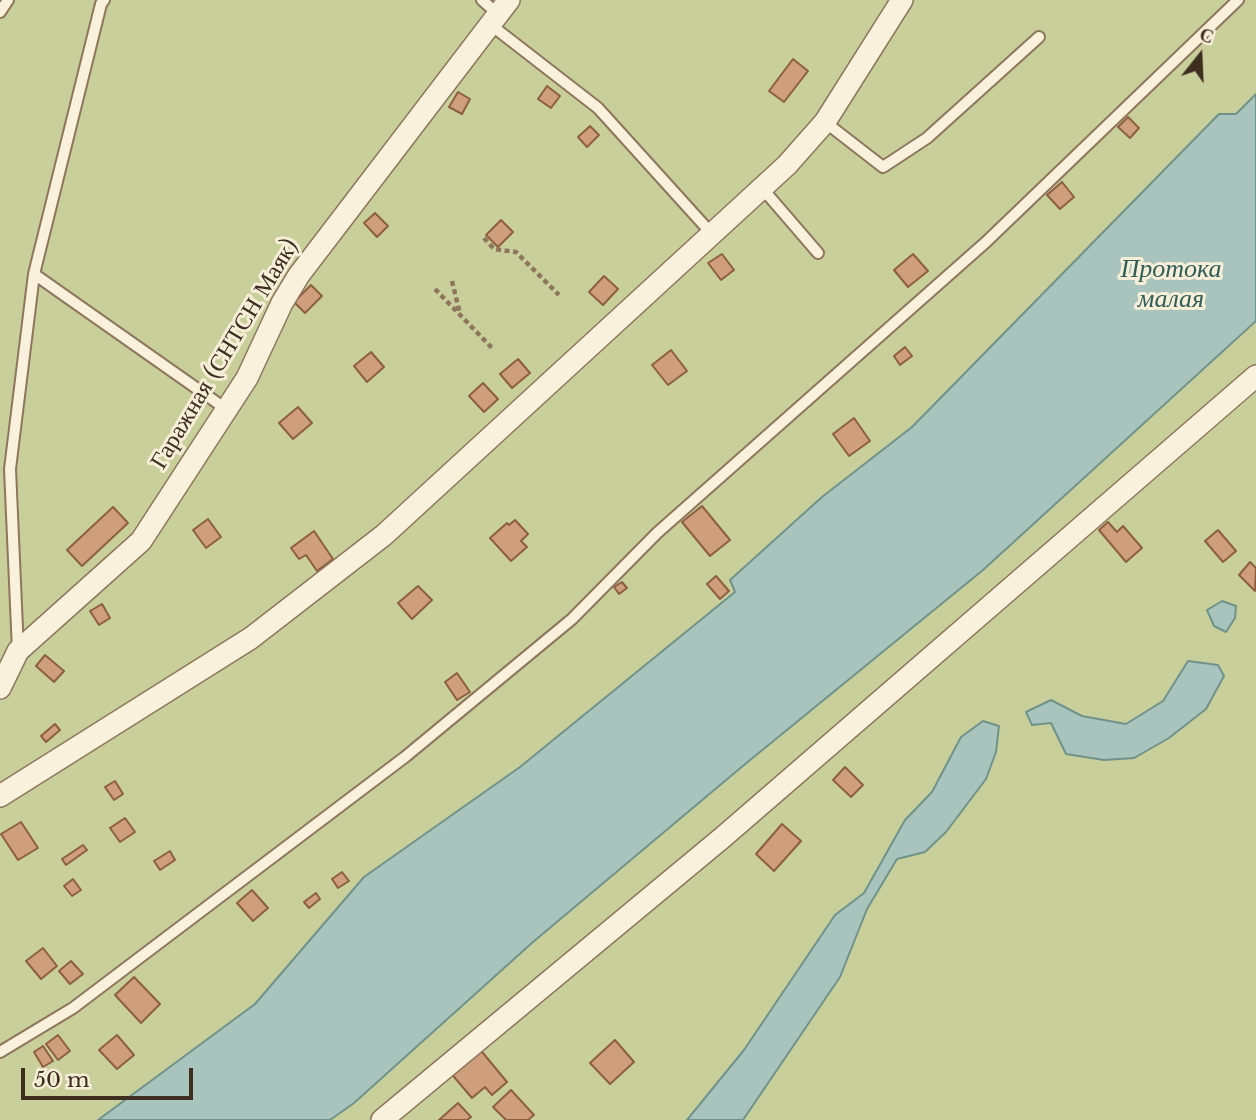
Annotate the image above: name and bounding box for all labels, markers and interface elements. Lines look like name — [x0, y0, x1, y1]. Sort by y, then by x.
north arrow — [1165, 21, 1235, 91]
text: С — [1197, 22, 1217, 49]
street label: Гаражная (СНТСН Маяк) — [145, 234, 305, 474]
water label: Протока малая — [1120, 254, 1222, 316]
scale bar — [24, 1054, 196, 1098]
text: 50 m — [34, 1067, 89, 1093]

